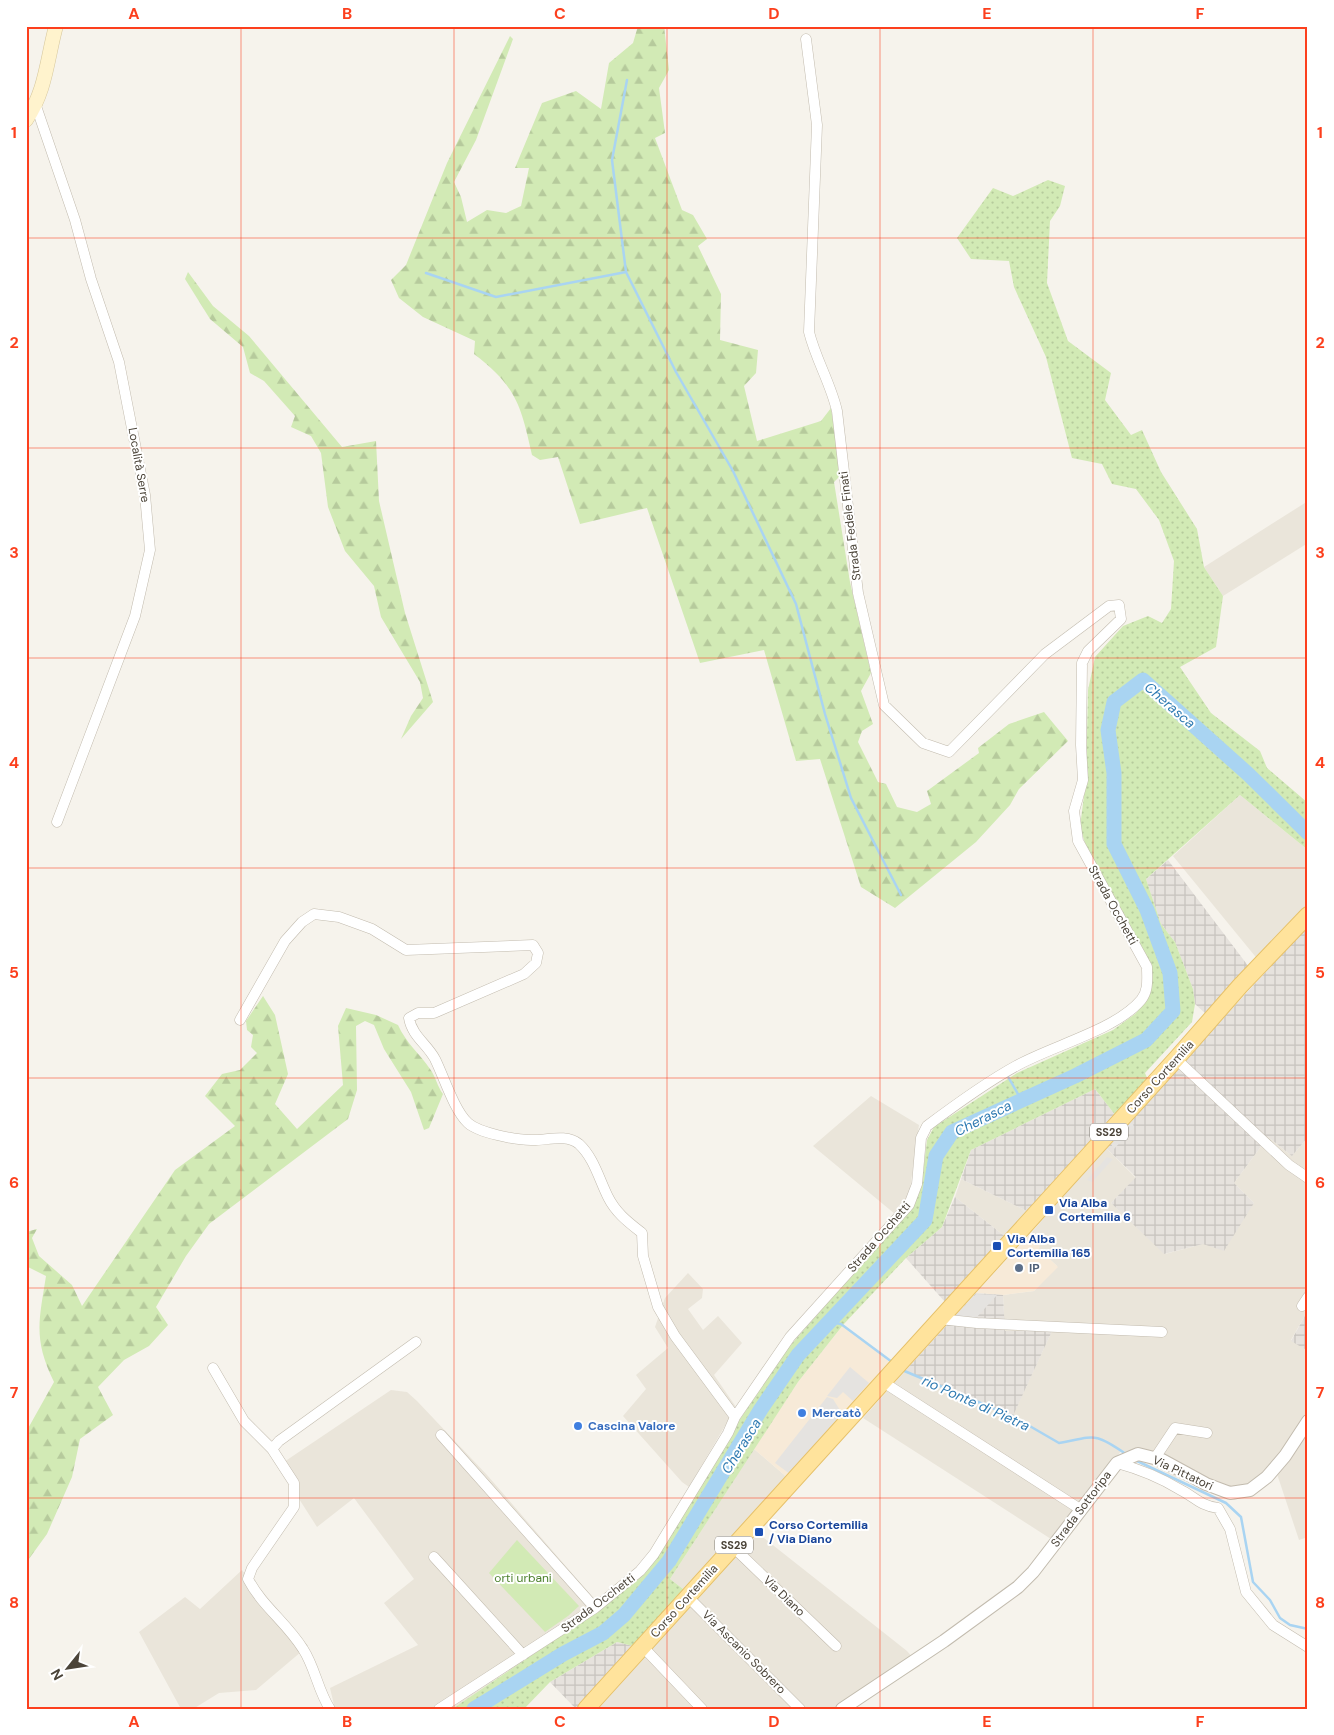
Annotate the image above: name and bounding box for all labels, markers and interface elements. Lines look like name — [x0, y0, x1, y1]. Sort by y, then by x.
text: A — [128, 3, 140, 24]
text: B — [342, 3, 352, 24]
text: C — [554, 3, 566, 24]
text: D — [768, 3, 780, 24]
text: E — [982, 3, 992, 24]
text: F — [1196, 3, 1205, 24]
text: 1 — [11, 122, 17, 143]
text: 1 — [1317, 122, 1323, 143]
text: 2 — [9, 332, 19, 353]
text: 2 — [1315, 332, 1325, 353]
street label: Località Serre — [125, 426, 153, 504]
street label: Strada Fedele Finati — [835, 470, 865, 582]
text: 3 — [9, 542, 19, 563]
text: 3 — [1315, 542, 1325, 563]
water label: Cherasca — [1141, 678, 1199, 732]
text: 4 — [9, 752, 19, 773]
text: 4 — [1315, 752, 1325, 773]
street label: Strada Occhetti — [1085, 862, 1142, 948]
text: 5 — [9, 962, 19, 983]
text: 5 — [1315, 962, 1325, 983]
street label: Corso Cortemilia — [1123, 1037, 1197, 1117]
water label: Cherasca — [951, 1096, 1015, 1140]
road number: SS29 — [1090, 1124, 1128, 1140]
text: 6 — [9, 1172, 19, 1193]
text: 6 — [1315, 1172, 1325, 1193]
place label: Via Alba Cortemilia 6 — [1059, 1195, 1131, 1225]
street label: Strada Occhetti — [844, 1198, 914, 1276]
marker: Via Alba Cortemilia 6 — [1043, 1204, 1055, 1216]
place label: Via Alba Cortemilia 165 — [1007, 1231, 1090, 1261]
marker: Via Alba Cortemilia 165 — [991, 1240, 1003, 1252]
place label: IP — [1029, 1260, 1040, 1276]
marker: IP — [1013, 1262, 1025, 1274]
water label: rio Ponte di Pietra — [919, 1371, 1033, 1435]
text: 7 — [10, 1382, 19, 1403]
text: 7 — [1316, 1382, 1325, 1403]
place label: Mercatò — [812, 1405, 861, 1421]
marker: Mercatò — [796, 1407, 808, 1419]
water label: Cherasca — [717, 1415, 765, 1477]
place label: Cascina Valore — [588, 1418, 675, 1434]
marker: Cascina Valore — [572, 1420, 584, 1432]
street label: Via Pittatori — [1150, 1452, 1216, 1494]
street label: Strada Sottoripa — [1047, 1468, 1115, 1550]
place label: Corso Cortemilia / Via Diano — [769, 1517, 868, 1547]
marker: Corso Cortemilia / Via Diano — [753, 1526, 765, 1538]
road number: SS29 — [715, 1536, 753, 1554]
street label: Corso Cortemilia — [647, 1561, 721, 1641]
park label: orti urbani — [494, 1570, 552, 1586]
street label: Strada Occhetti — [558, 1570, 638, 1636]
street label: Via Diano — [760, 1572, 808, 1620]
text: 8 — [9, 1592, 19, 1613]
text: 8 — [1315, 1592, 1325, 1613]
street label: Via Ascanio Sobrero — [699, 1607, 789, 1697]
north arrow — [42, 1642, 92, 1692]
text: N — [46, 1666, 67, 1683]
text: A — [128, 1711, 140, 1732]
text: B — [342, 1711, 352, 1732]
text: C — [554, 1711, 566, 1732]
text: D — [768, 1711, 780, 1732]
text: E — [982, 1711, 992, 1732]
text: F — [1196, 1711, 1205, 1732]

